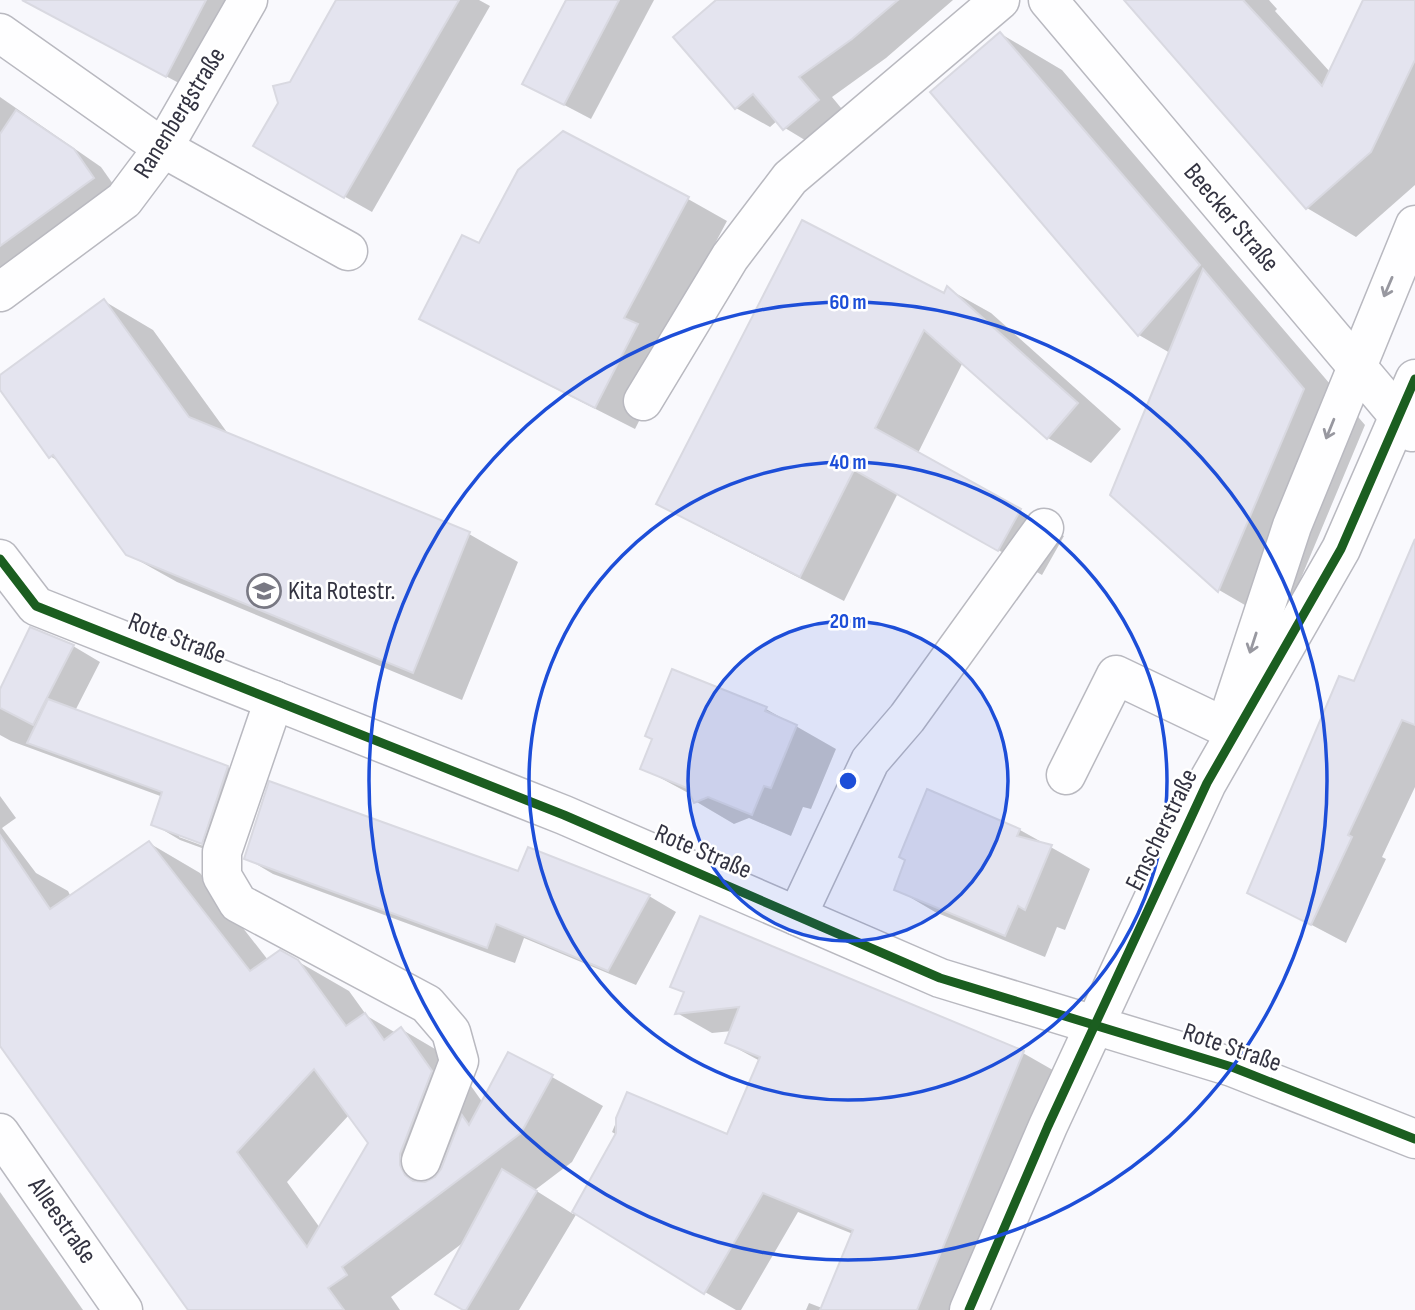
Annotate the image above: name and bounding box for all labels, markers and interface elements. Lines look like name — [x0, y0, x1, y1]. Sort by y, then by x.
street label: Ranenbergstraße — [128, 42, 232, 184]
street label: Beecker Straße — [1177, 158, 1285, 278]
one-way arrow — [1381, 276, 1394, 298]
text: 60 m — [829, 290, 867, 315]
one-way arrow — [1323, 418, 1336, 439]
text: 40 m — [830, 450, 866, 475]
school or university icon: Kita Rotestr. — [245, 572, 283, 610]
place label: Kita Rotestr. — [288, 576, 395, 607]
street label: Rote Straße — [124, 606, 230, 672]
text: 20 m — [830, 609, 866, 634]
one-way arrow — [1246, 631, 1258, 653]
street label: Emscherstraße — [1119, 764, 1205, 896]
centre of rings — [836, 769, 860, 793]
street label: Rote Straße — [650, 818, 756, 886]
street label: Rote Straße — [1179, 1017, 1285, 1079]
street label: Alleestraße — [21, 1171, 103, 1270]

